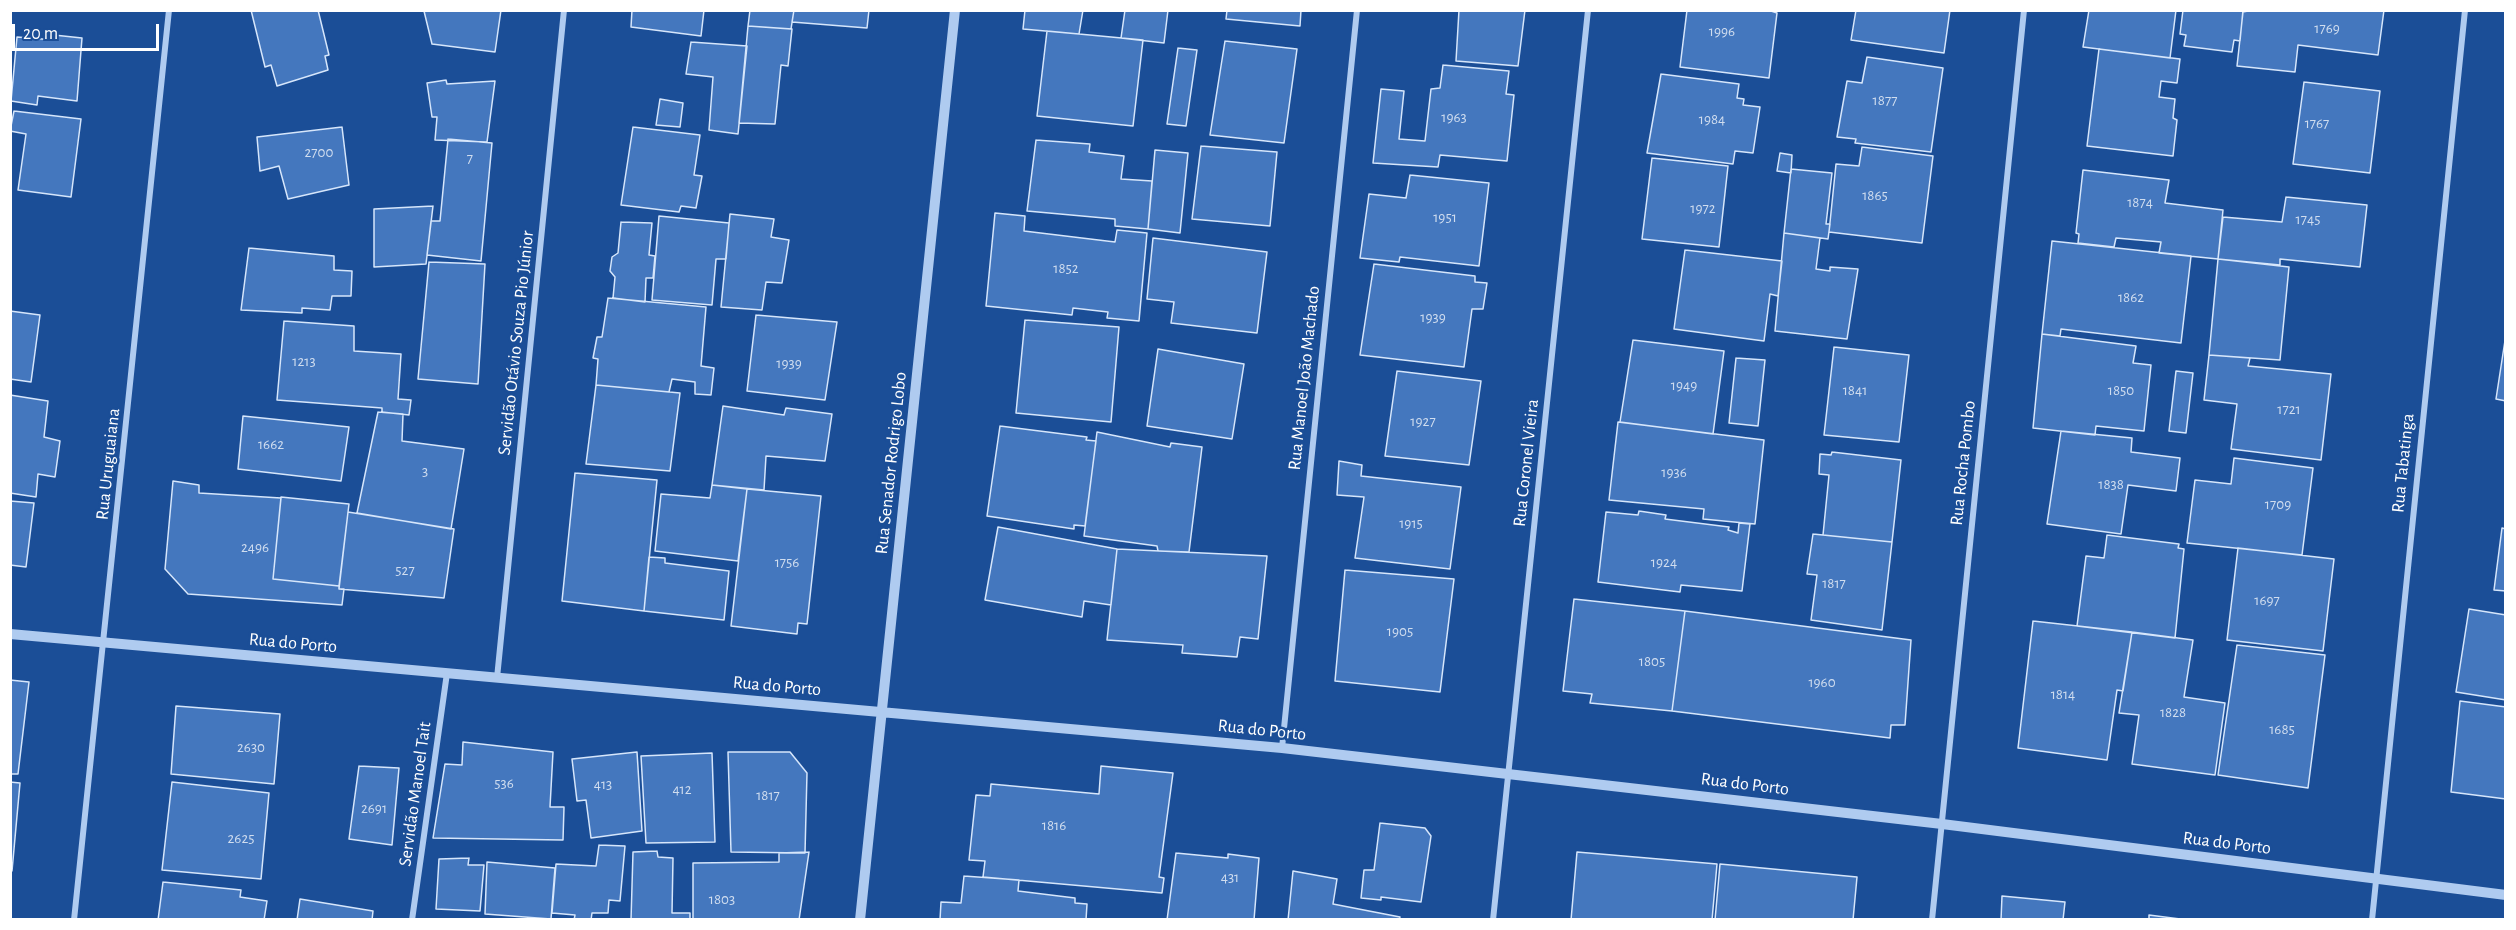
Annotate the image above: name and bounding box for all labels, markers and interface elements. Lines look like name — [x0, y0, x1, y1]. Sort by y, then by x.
scale bar — [15, 12, 162, 50]
house number: 1769 — [2314, 19, 2340, 37]
house number: 1996 — [1709, 22, 1735, 40]
text: 20 m — [23, 25, 58, 43]
house number: 1877 — [1873, 91, 1897, 109]
house number: 1963 — [1441, 108, 1467, 126]
house number: 1984 — [1699, 110, 1725, 128]
house number: 1767 — [2305, 114, 2329, 132]
house number: 2700 — [305, 143, 333, 161]
house number: 7 — [467, 149, 473, 167]
house number: 1865 — [1862, 186, 1888, 204]
house number: 1874 — [2127, 193, 2153, 211]
house number: 1972 — [1690, 199, 1716, 217]
house number: 1951 — [1433, 208, 1457, 226]
house number: 1745 — [2296, 210, 2320, 228]
street label: Servidão Otávio Souza Pio Júnior — [493, 230, 539, 456]
house number: 1852 — [1053, 259, 1079, 277]
street label: Rua Manoel João Machado — [1284, 285, 1324, 471]
house number: 1862 — [2118, 288, 2144, 306]
house number: 1939 — [1420, 308, 1446, 326]
house number: 1213 — [292, 352, 316, 370]
house number: 1939 — [776, 354, 802, 372]
street label: Rua Senador Rodrigo Lobo — [871, 371, 911, 555]
house number: 1949 — [1671, 376, 1697, 394]
house number: 1841 — [1843, 381, 1867, 399]
house number: 1850 — [2108, 381, 2134, 399]
street label: Rua Coronel Vieira — [1509, 398, 1543, 528]
street label: Rua Rocha Pombo — [1946, 399, 1980, 527]
house number: 1721 — [2277, 400, 2301, 418]
street label: Rua Uruguaiana — [91, 407, 125, 521]
house number: 1927 — [1410, 412, 1436, 430]
street label: Rua Tabatinga — [2387, 412, 2419, 514]
house number: 1662 — [258, 435, 284, 453]
house number: 3 — [422, 462, 428, 480]
house number: 1936 — [1661, 463, 1687, 481]
house number: 1838 — [2098, 475, 2124, 493]
house number: 1709 — [2265, 495, 2291, 513]
house number: 1915 — [1399, 514, 1423, 532]
house number: 2496 — [241, 538, 269, 556]
house number: 1756 — [775, 553, 799, 571]
house number: 1924 — [1651, 553, 1677, 571]
house number: 527 — [395, 561, 415, 579]
house number: 1817 — [1822, 574, 1846, 592]
house number: 1697 — [2254, 591, 2280, 609]
house number: 1905 — [1387, 622, 1413, 640]
street label: Rua do Porto — [248, 628, 338, 658]
house number: 1805 — [1639, 652, 1665, 670]
street label: Rua do Porto — [732, 671, 822, 701]
house number: 1960 — [1808, 673, 1836, 691]
house number: 1814 — [2051, 685, 2075, 703]
house number: 1828 — [2160, 703, 2186, 721]
street label: Rua do Porto — [1217, 715, 1307, 745]
street label: Servidão Manoel Tait — [394, 720, 436, 868]
house number: 1685 — [2269, 720, 2295, 738]
house number: 2630 — [237, 738, 265, 756]
street label: Rua do Porto — [1700, 768, 1790, 800]
house number: 536 — [494, 774, 514, 792]
house number: 413 — [594, 775, 612, 793]
house number: 412 — [672, 780, 692, 798]
house number: 1817 — [756, 786, 780, 804]
house number: 2691 — [361, 799, 387, 817]
house number: 1816 — [1042, 816, 1066, 834]
street label: Rua do Porto — [2182, 827, 2272, 859]
house number: 2625 — [228, 829, 254, 847]
house number: 431 — [1221, 868, 1239, 886]
house number: 1803 — [709, 890, 735, 908]

